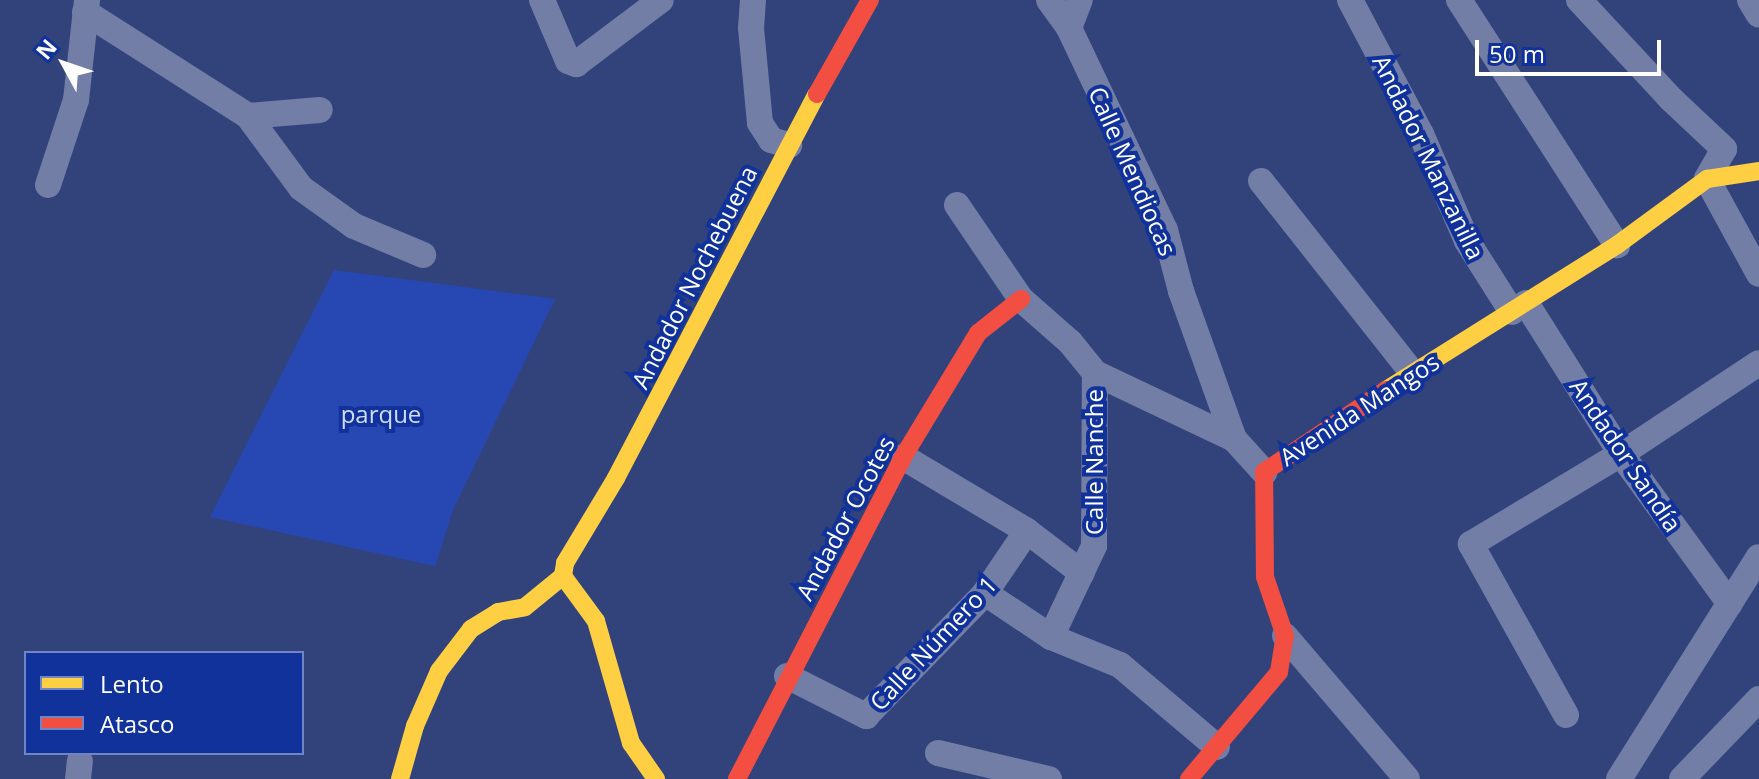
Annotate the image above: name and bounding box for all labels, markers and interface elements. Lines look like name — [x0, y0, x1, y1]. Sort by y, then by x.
north arrow — [24, 24, 104, 104]
scale bar — [1479, 24, 1665, 74]
text: N — [28, 32, 63, 65]
text: 50 m — [1489, 37, 1545, 70]
street label: Andador Manzanilla — [1367, 50, 1491, 264]
street label: Calle Mendiocas — [1083, 82, 1183, 260]
street label: Andador Nochebuena — [625, 161, 763, 393]
street label: Avenida Mangos — [1274, 347, 1444, 471]
street label: Andador Sandía — [1564, 373, 1688, 537]
street label: Calle Nanche — [1080, 389, 1108, 535]
park label: parque — [341, 400, 421, 428]
street label: Andador Ocotes — [790, 431, 900, 605]
street label: Calle Número 1 — [863, 570, 1003, 716]
legend — [24, 651, 304, 755]
text: Lento — [100, 667, 164, 700]
text: Atasco — [100, 707, 174, 740]

